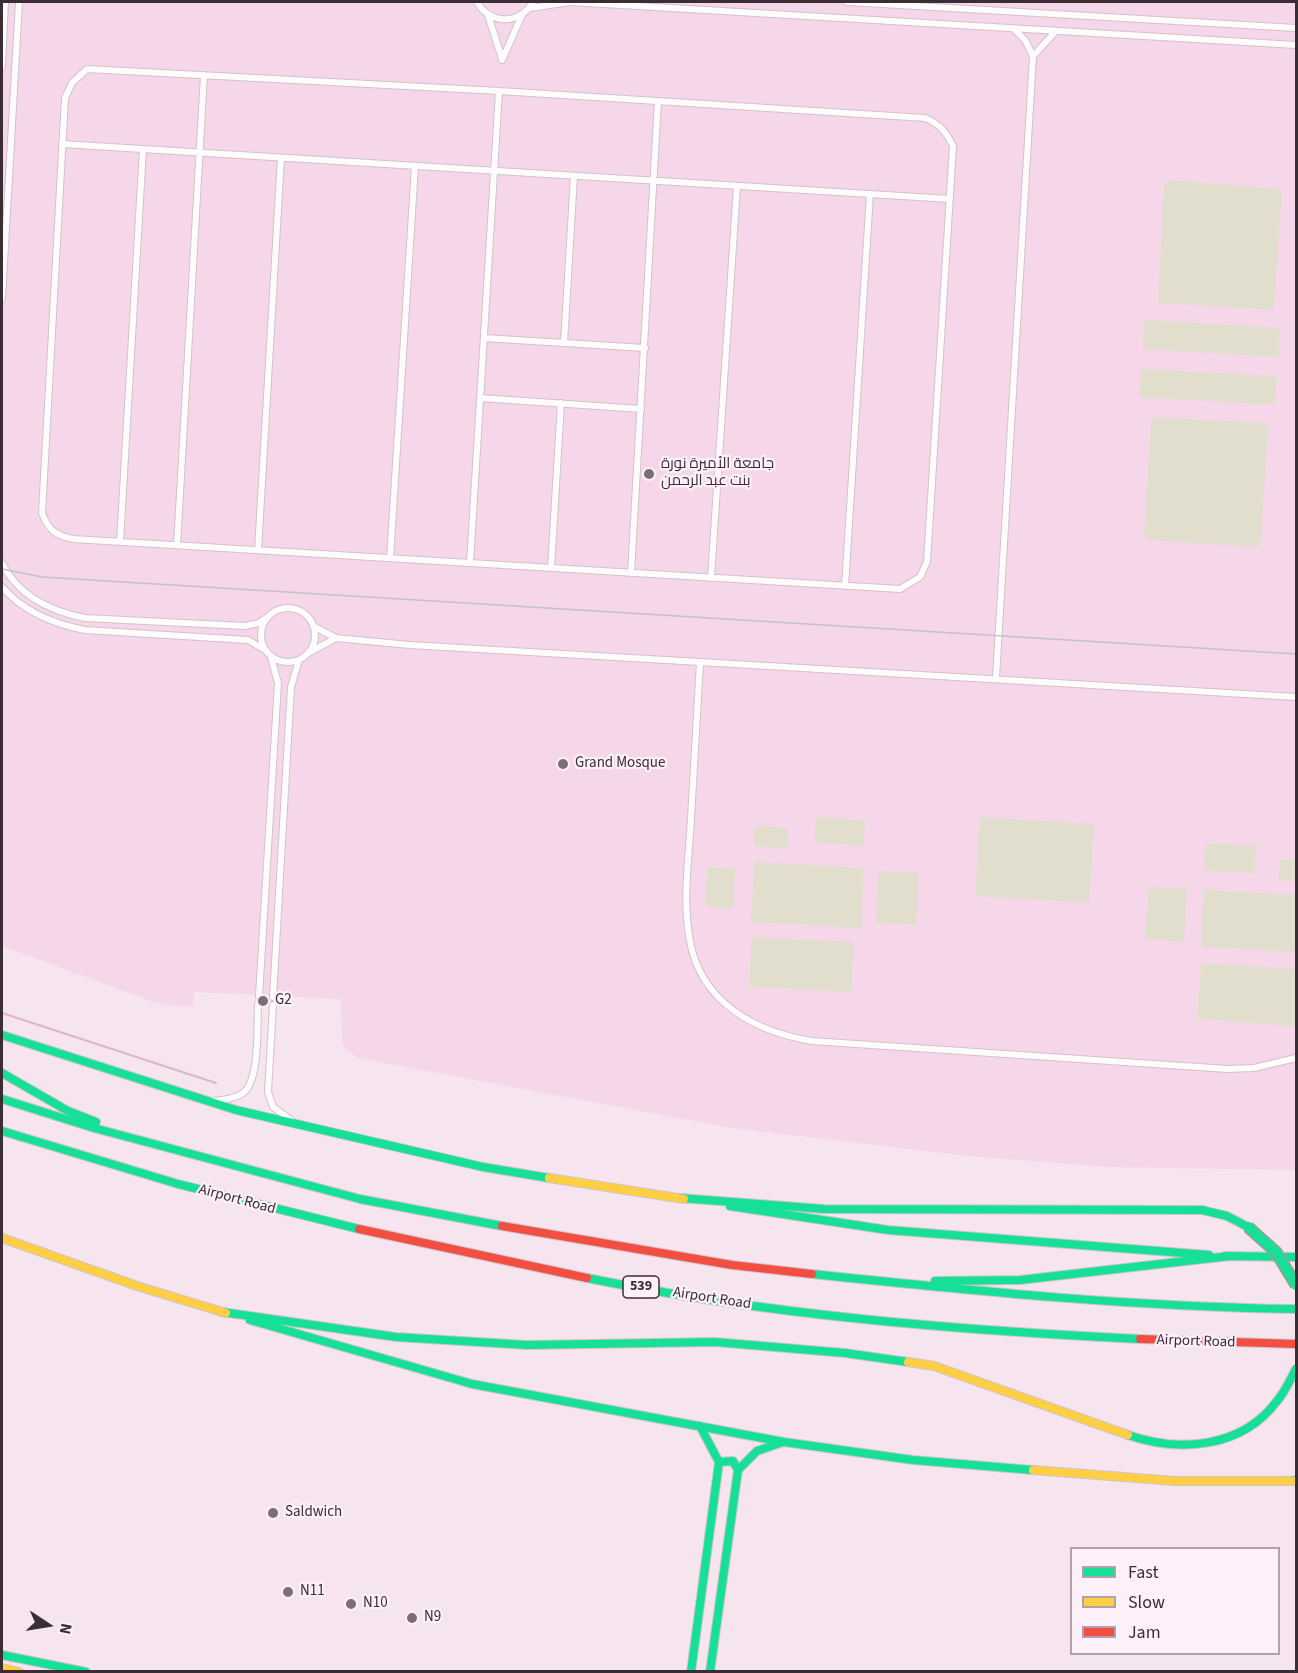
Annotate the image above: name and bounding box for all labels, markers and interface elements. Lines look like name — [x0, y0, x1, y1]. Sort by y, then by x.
place label: جامعة الأميرة نورة بنت عبد الرحمن — [661, 456, 774, 491]
marker: جامعة الأميرة نورة بنت عبد الرحمن — [642, 467, 656, 481]
place label: Grand Mosque — [575, 755, 665, 773]
marker: Grand Mosque — [556, 757, 570, 771]
place label: G2 — [275, 992, 292, 1010]
marker: G2 — [256, 994, 270, 1008]
street label: Airport Road — [197, 1181, 277, 1219]
road number: 539 — [623, 1276, 659, 1298]
street label: Airport Road — [672, 1284, 752, 1314]
street label: Airport Road — [1156, 1332, 1236, 1352]
place label: Saldwich — [285, 1504, 342, 1522]
marker: Saldwich — [266, 1506, 280, 1520]
legend — [1070, 1547, 1280, 1655]
text: Fast — [1128, 1560, 1159, 1585]
place label: N11 — [300, 1583, 325, 1601]
marker: N11 — [281, 1585, 295, 1599]
text: Slow — [1128, 1590, 1165, 1615]
north arrow — [18, 1595, 78, 1655]
place label: N10 — [363, 1595, 388, 1613]
marker: N10 — [344, 1597, 358, 1611]
place label: N9 — [424, 1609, 441, 1627]
marker: N9 — [405, 1611, 419, 1625]
text: Jam — [1128, 1620, 1161, 1645]
text: N — [54, 1621, 77, 1636]

